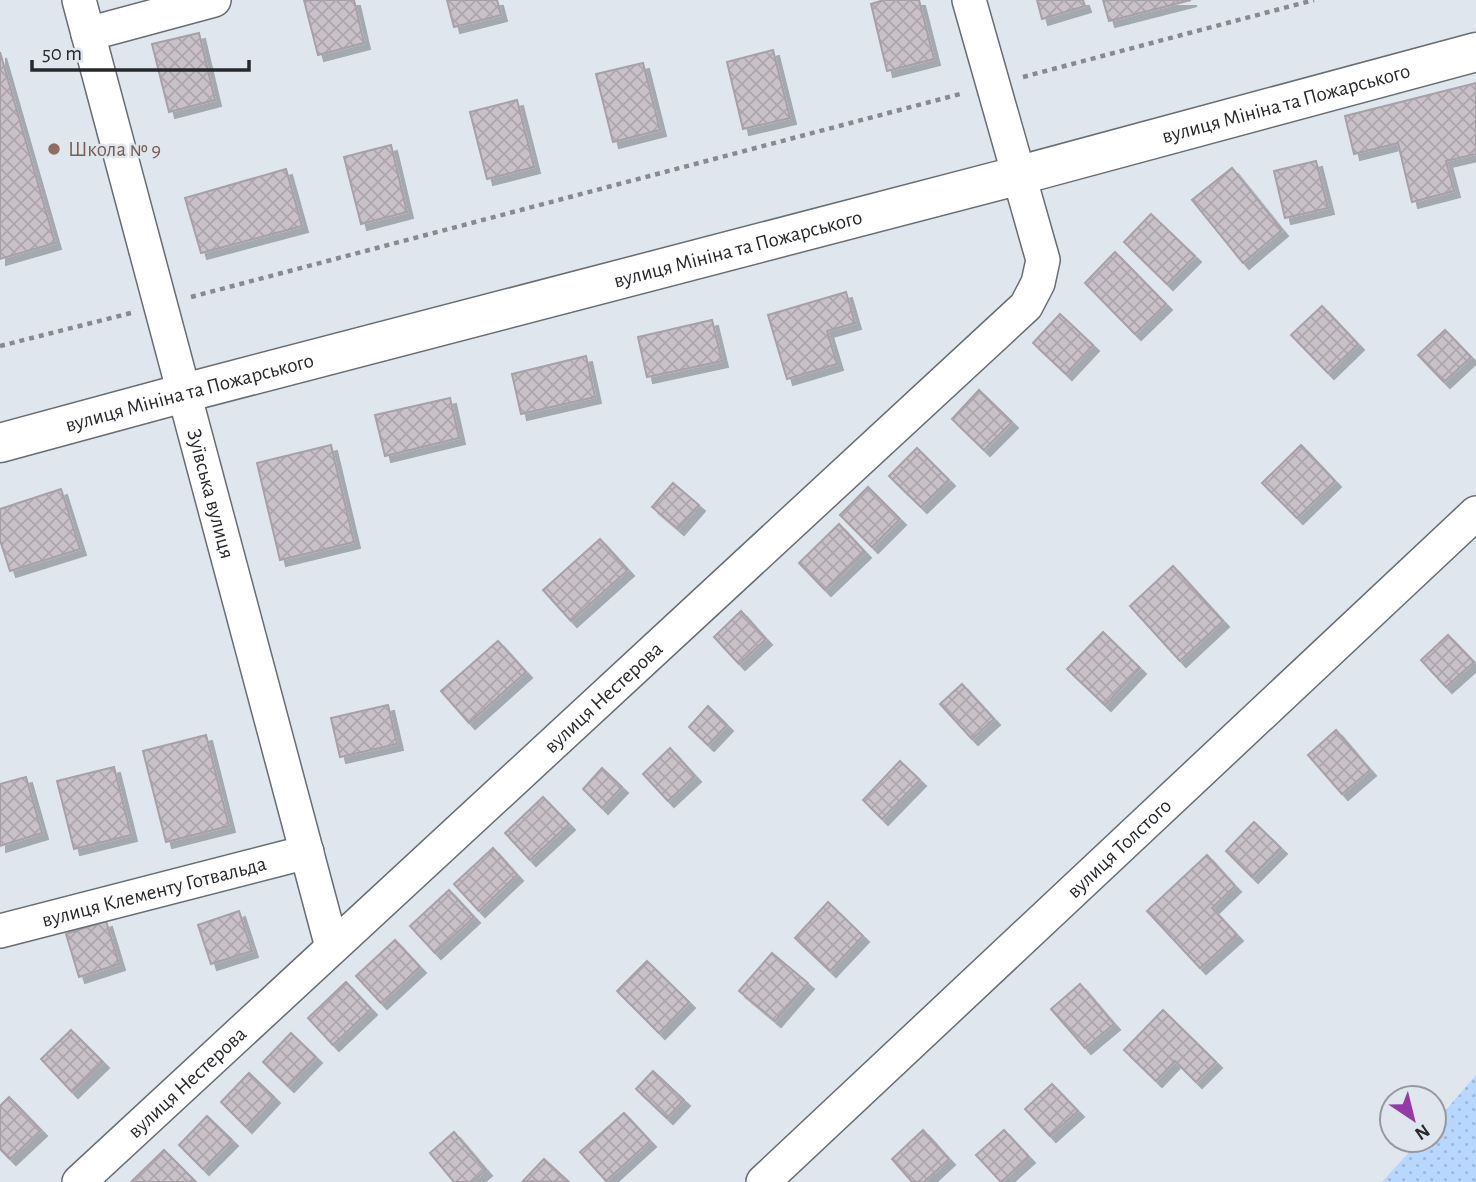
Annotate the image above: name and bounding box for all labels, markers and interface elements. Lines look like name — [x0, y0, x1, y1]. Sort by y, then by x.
scale bar — [32, 28, 248, 72]
text: 50 m — [42, 43, 82, 64]
street label: вулиця Мініна та Пожарського — [1160, 60, 1412, 147]
place label: Школа № 9 — [68, 139, 161, 160]
marker: Школа № 9 — [46, 141, 62, 157]
street label: вулиця Мініна та Пожарського — [611, 206, 864, 291]
street label: вулиця Мініна та Пожарського — [63, 349, 316, 435]
street label: Зуївська вулиця — [184, 427, 238, 561]
street label: вулиця Нестерова — [540, 637, 667, 757]
street label: вулиця Толстого — [1063, 794, 1175, 902]
street label: вулиця Клементу Готвальда — [39, 852, 269, 930]
street label: вулиця Нестерова — [124, 1022, 250, 1142]
north arrow — [1378, 1084, 1448, 1154]
text: N — [1411, 1120, 1433, 1143]

